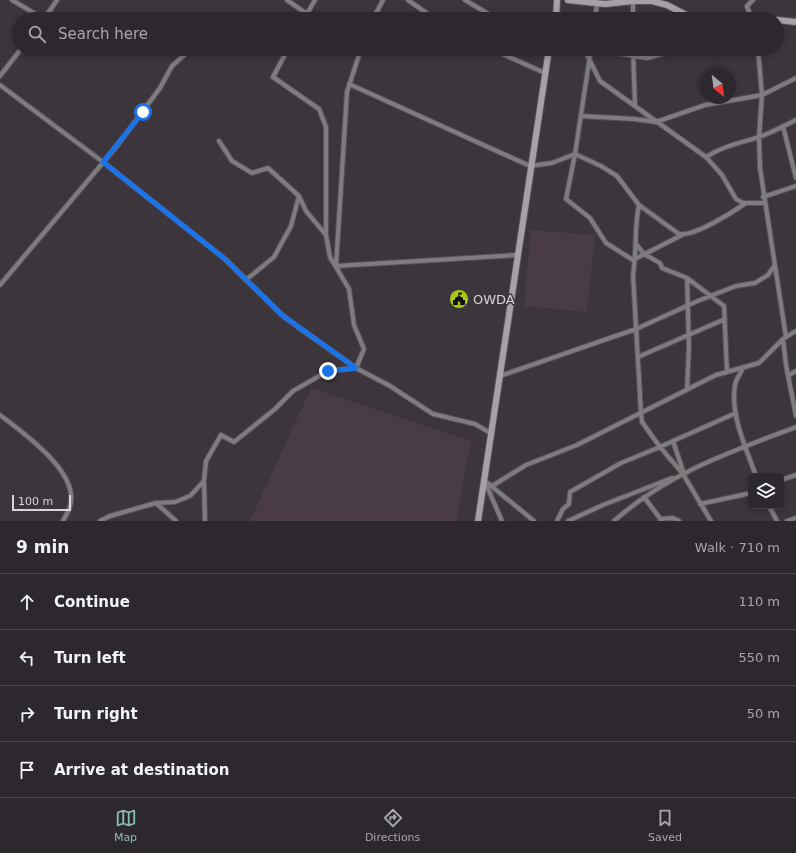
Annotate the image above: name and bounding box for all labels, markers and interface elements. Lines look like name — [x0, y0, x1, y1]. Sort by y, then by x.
search box — [12, 12, 784, 56]
icon: search — [26, 23, 48, 45]
text: Search here — [58, 25, 148, 43]
north arrow — [700, 68, 736, 104]
route start — [134, 103, 152, 121]
public building icon: OWDA — [448, 288, 470, 310]
place label: OWDA — [473, 292, 515, 307]
route end — [319, 362, 337, 380]
map controls — [748, 473, 784, 509]
button: layers — [748, 473, 784, 509]
scale bar — [12, 493, 71, 512]
text: 100 m — [18, 495, 53, 508]
text: 9 min — [16, 537, 69, 557]
text: Walk · 710 m — [695, 540, 780, 555]
icon: ahead — [16, 591, 38, 613]
text: Continue — [54, 593, 130, 611]
text: 110 m — [738, 594, 780, 609]
icon: left — [16, 647, 38, 669]
text: Turn left — [54, 649, 126, 667]
text: 550 m — [738, 650, 780, 665]
icon: right — [16, 703, 38, 725]
text: Turn right — [54, 705, 138, 723]
text: 50 m — [747, 706, 780, 721]
icon: arrive — [16, 759, 38, 781]
text: Arrive at destination — [54, 761, 229, 779]
tab: Map — [114, 807, 137, 844]
tab: Directions — [365, 807, 420, 844]
tab: Saved — [648, 807, 682, 844]

